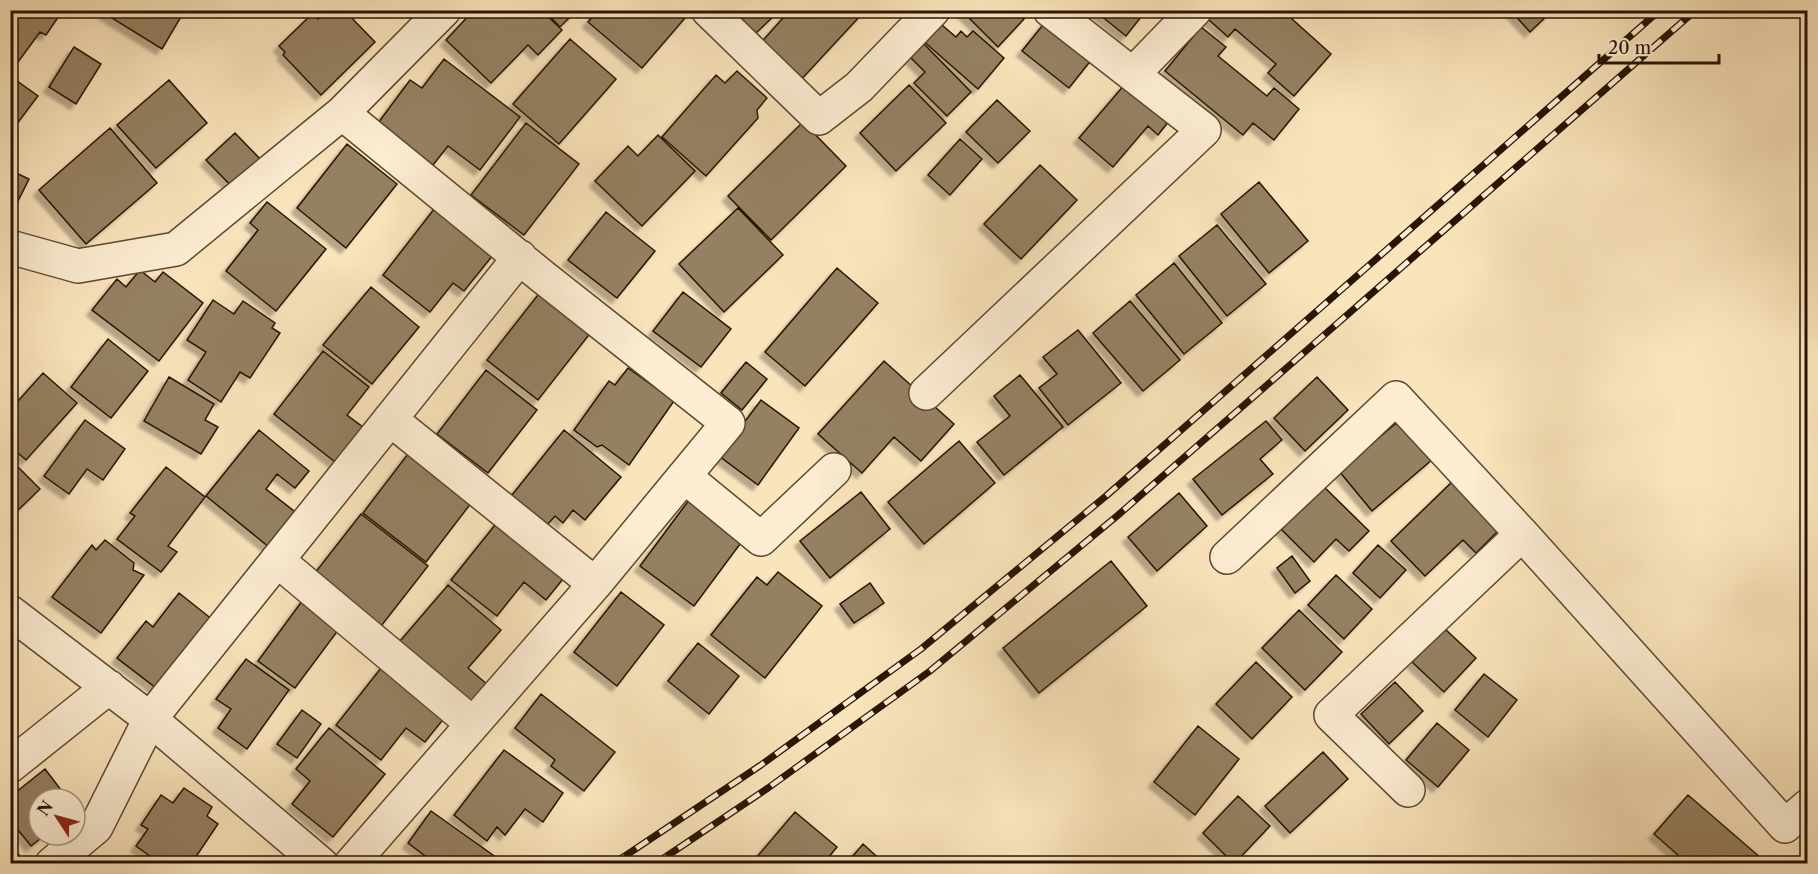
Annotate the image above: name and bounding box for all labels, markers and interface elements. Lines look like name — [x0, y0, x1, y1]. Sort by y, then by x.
scale bar — [1599, 27, 1719, 65]
text: 20 m — [1608, 37, 1652, 59]
north arrow — [27, 787, 87, 847]
text: N — [33, 797, 57, 820]

